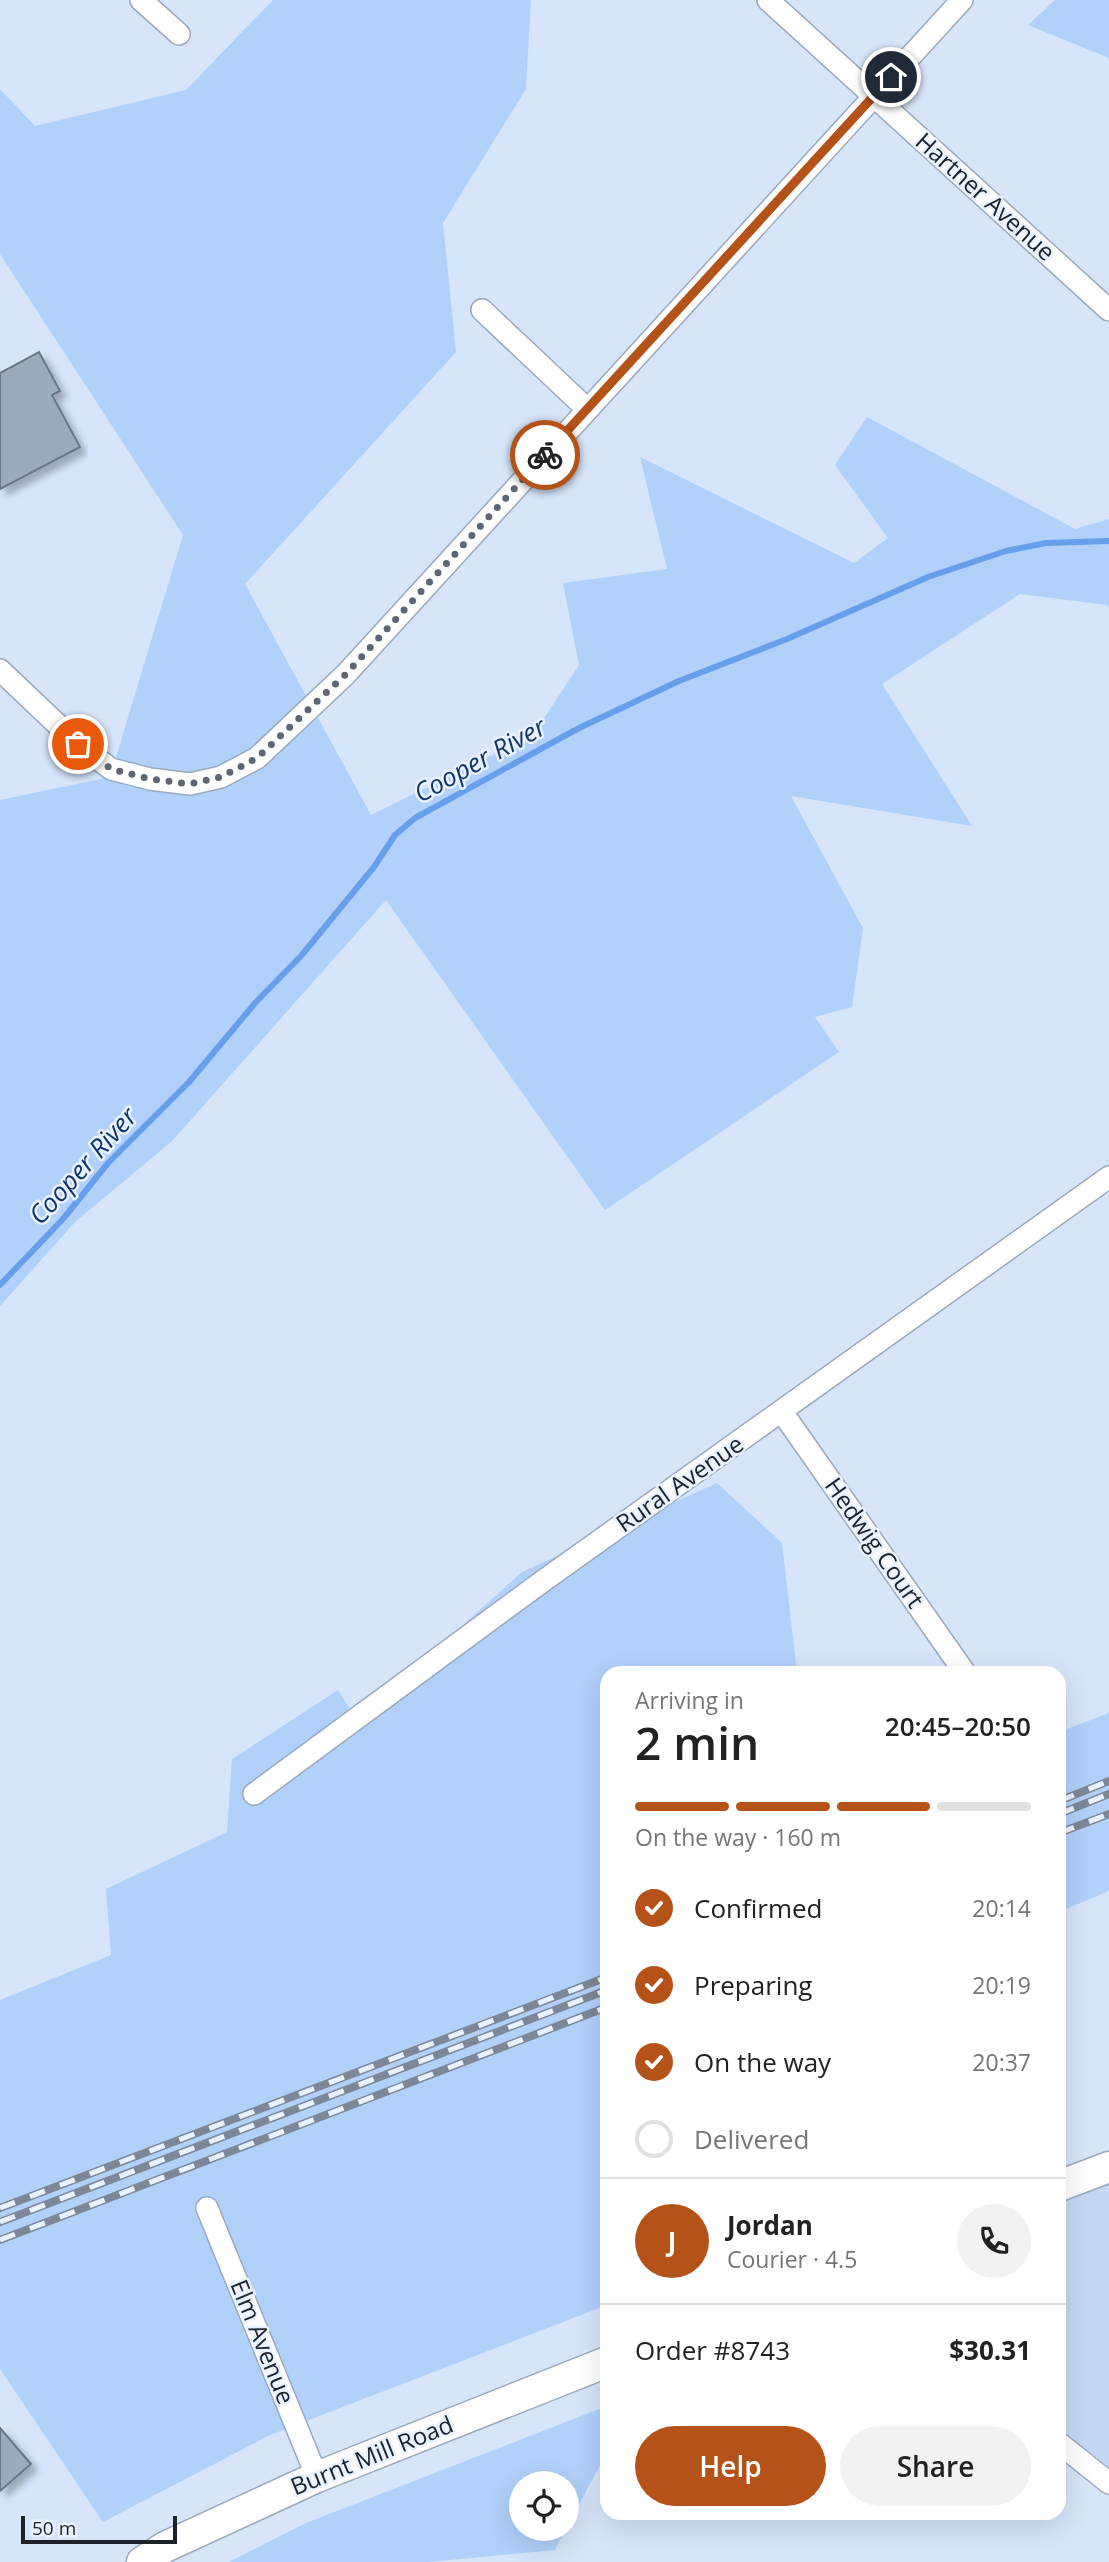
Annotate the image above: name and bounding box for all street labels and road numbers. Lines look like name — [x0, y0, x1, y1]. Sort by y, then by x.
street label: Hartner Avenue — [909, 124, 1063, 267]
street label: Rural Avenue — [609, 1427, 749, 1539]
street label: Hedwig Court — [818, 1470, 932, 1614]
street label: Elm Avenue — [223, 2274, 303, 2409]
street label: Burnt Mill Road — [285, 2407, 458, 2502]

